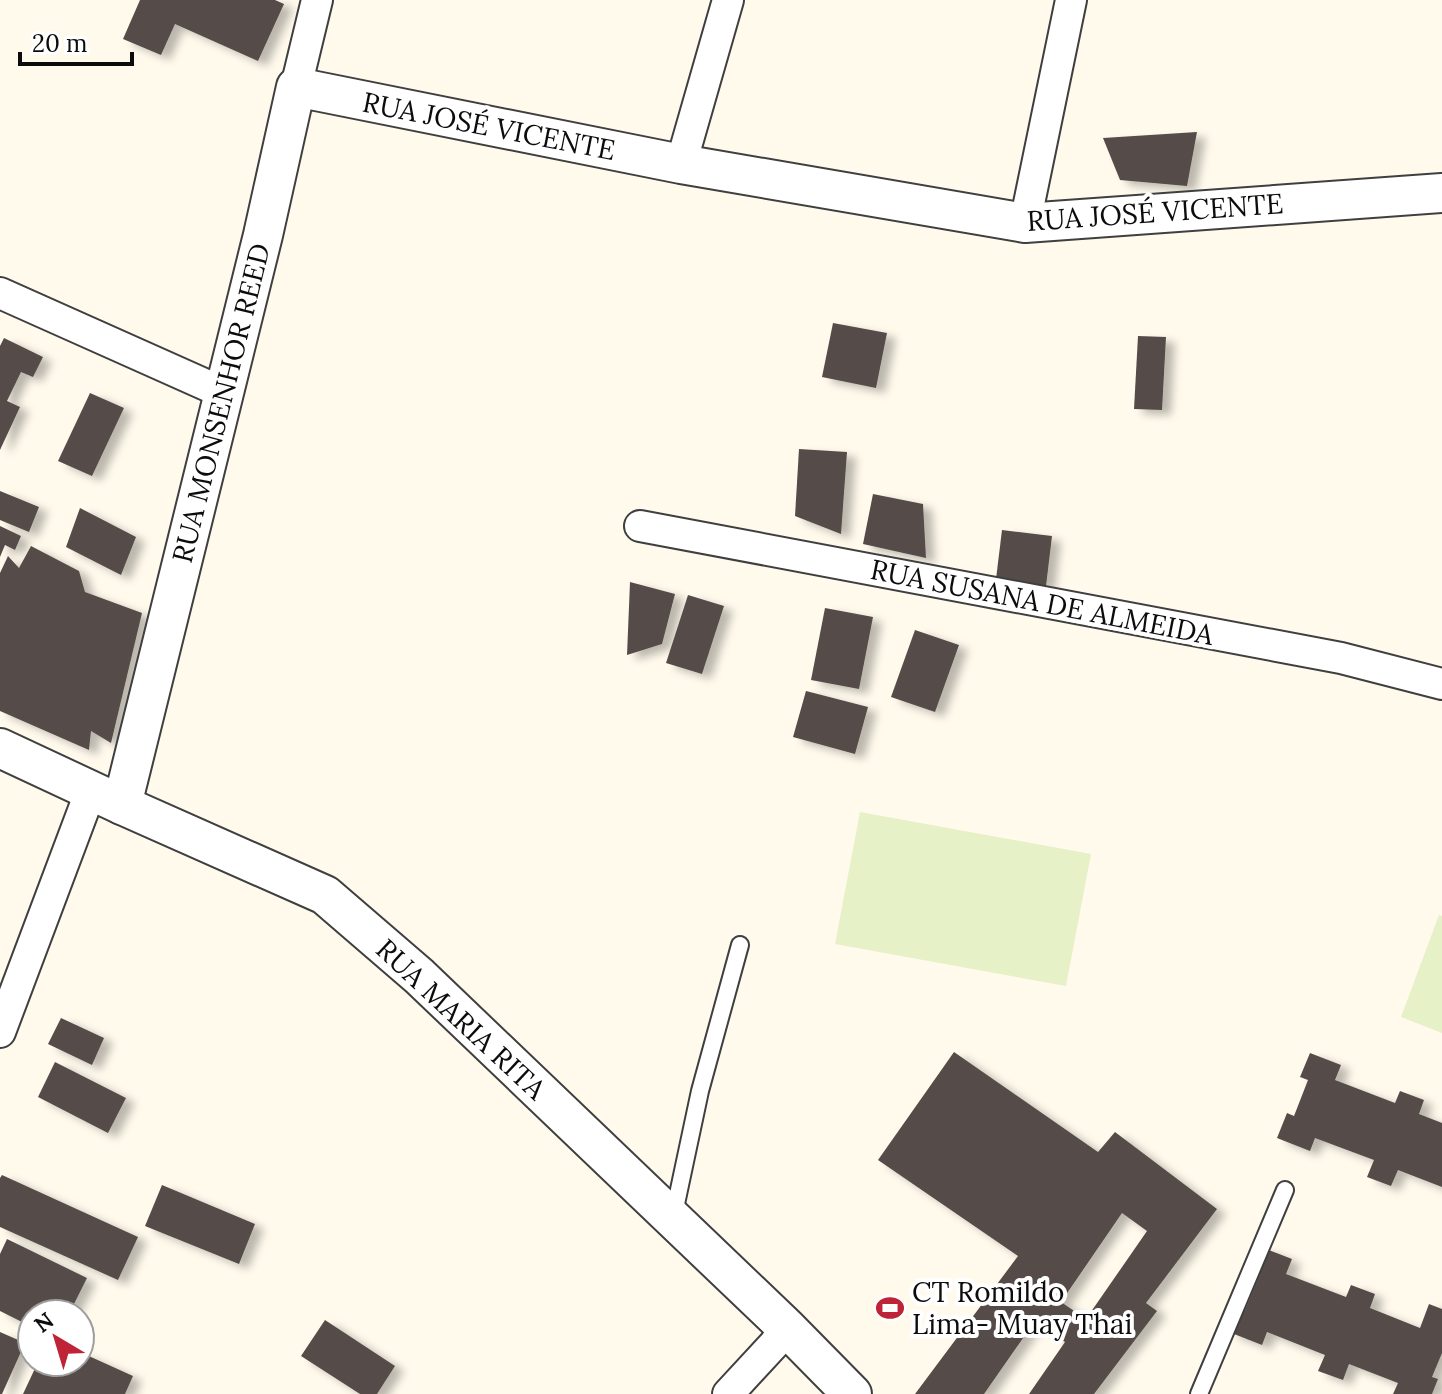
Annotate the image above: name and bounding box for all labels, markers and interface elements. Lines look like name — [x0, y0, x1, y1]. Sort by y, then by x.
scale bar — [20, 16, 132, 66]
text: 20 m — [32, 28, 88, 59]
street label: RUA JOSÉ VICENTE — [359, 84, 619, 168]
street label: RUA JOSÉ VICENTE — [1026, 185, 1284, 239]
street label: RUA MONSENHOR REED — [164, 240, 278, 566]
street label: RUA SUSANA DE ALMEIDA — [867, 551, 1217, 653]
street label: RUA MARIA RITA — [368, 931, 554, 1107]
place label: CT Romildo Lima- Muay Thai — [912, 1274, 1132, 1342]
sports icon: CT Romildo Lima- Muay Thai — [875, 1293, 905, 1323]
north arrow — [16, 1298, 96, 1378]
text: N — [28, 1306, 59, 1339]

